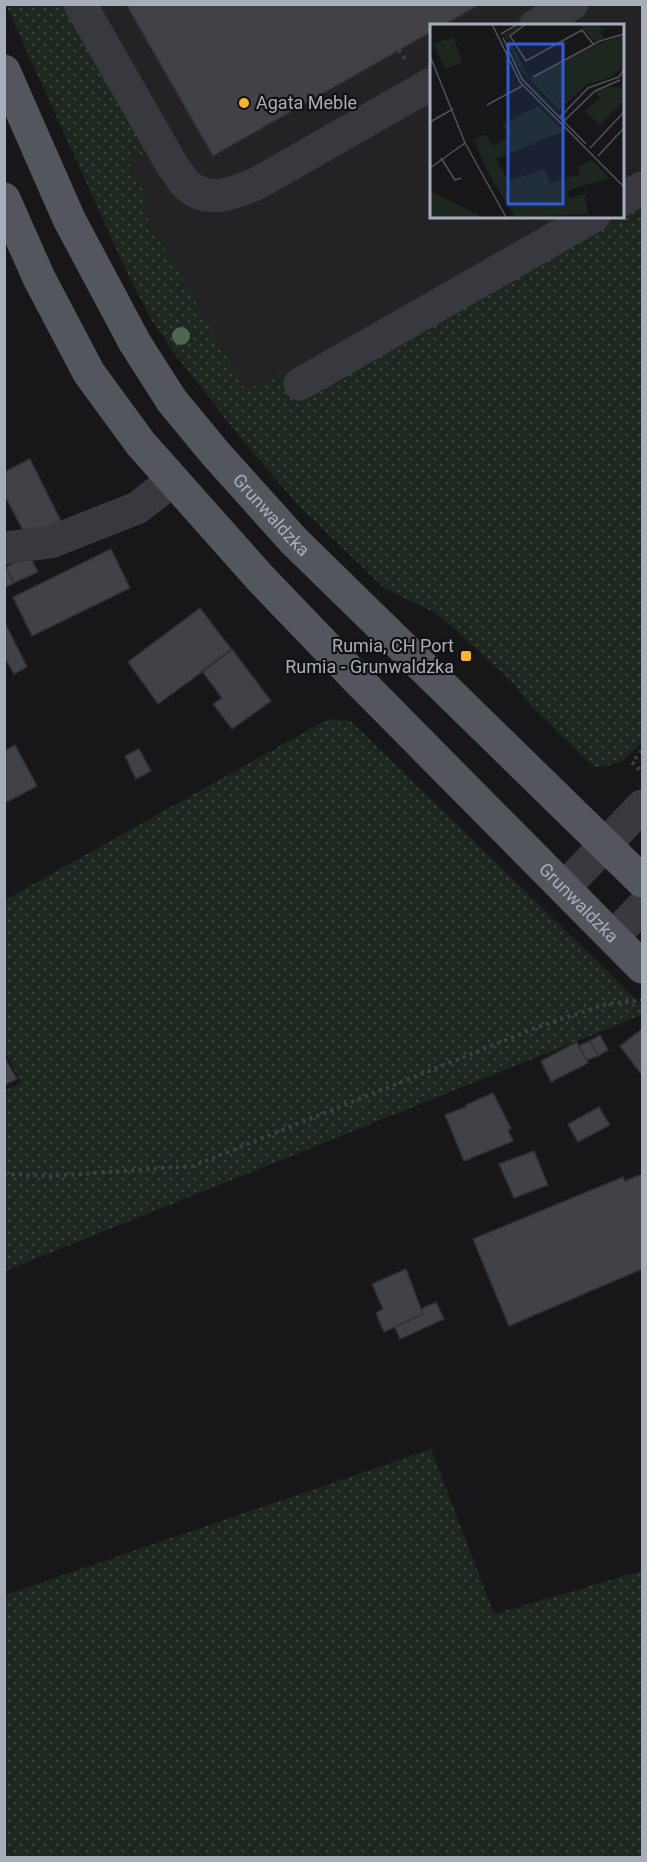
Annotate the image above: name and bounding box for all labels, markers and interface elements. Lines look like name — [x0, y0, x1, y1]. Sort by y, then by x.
inset map — [430, 24, 623, 218]
place label: Agata Meble — [256, 92, 357, 113]
marker: Agata Meble — [237, 96, 251, 110]
street label: Grunwaldzka — [229, 469, 314, 560]
place label: Rumia, CH Port Rumia - Grunwaldzka — [285, 635, 454, 677]
marker: Rumia, CH Port Rumia - Grunwaldzka — [459, 649, 473, 663]
street label: Grunwaldzka — [535, 858, 623, 947]

